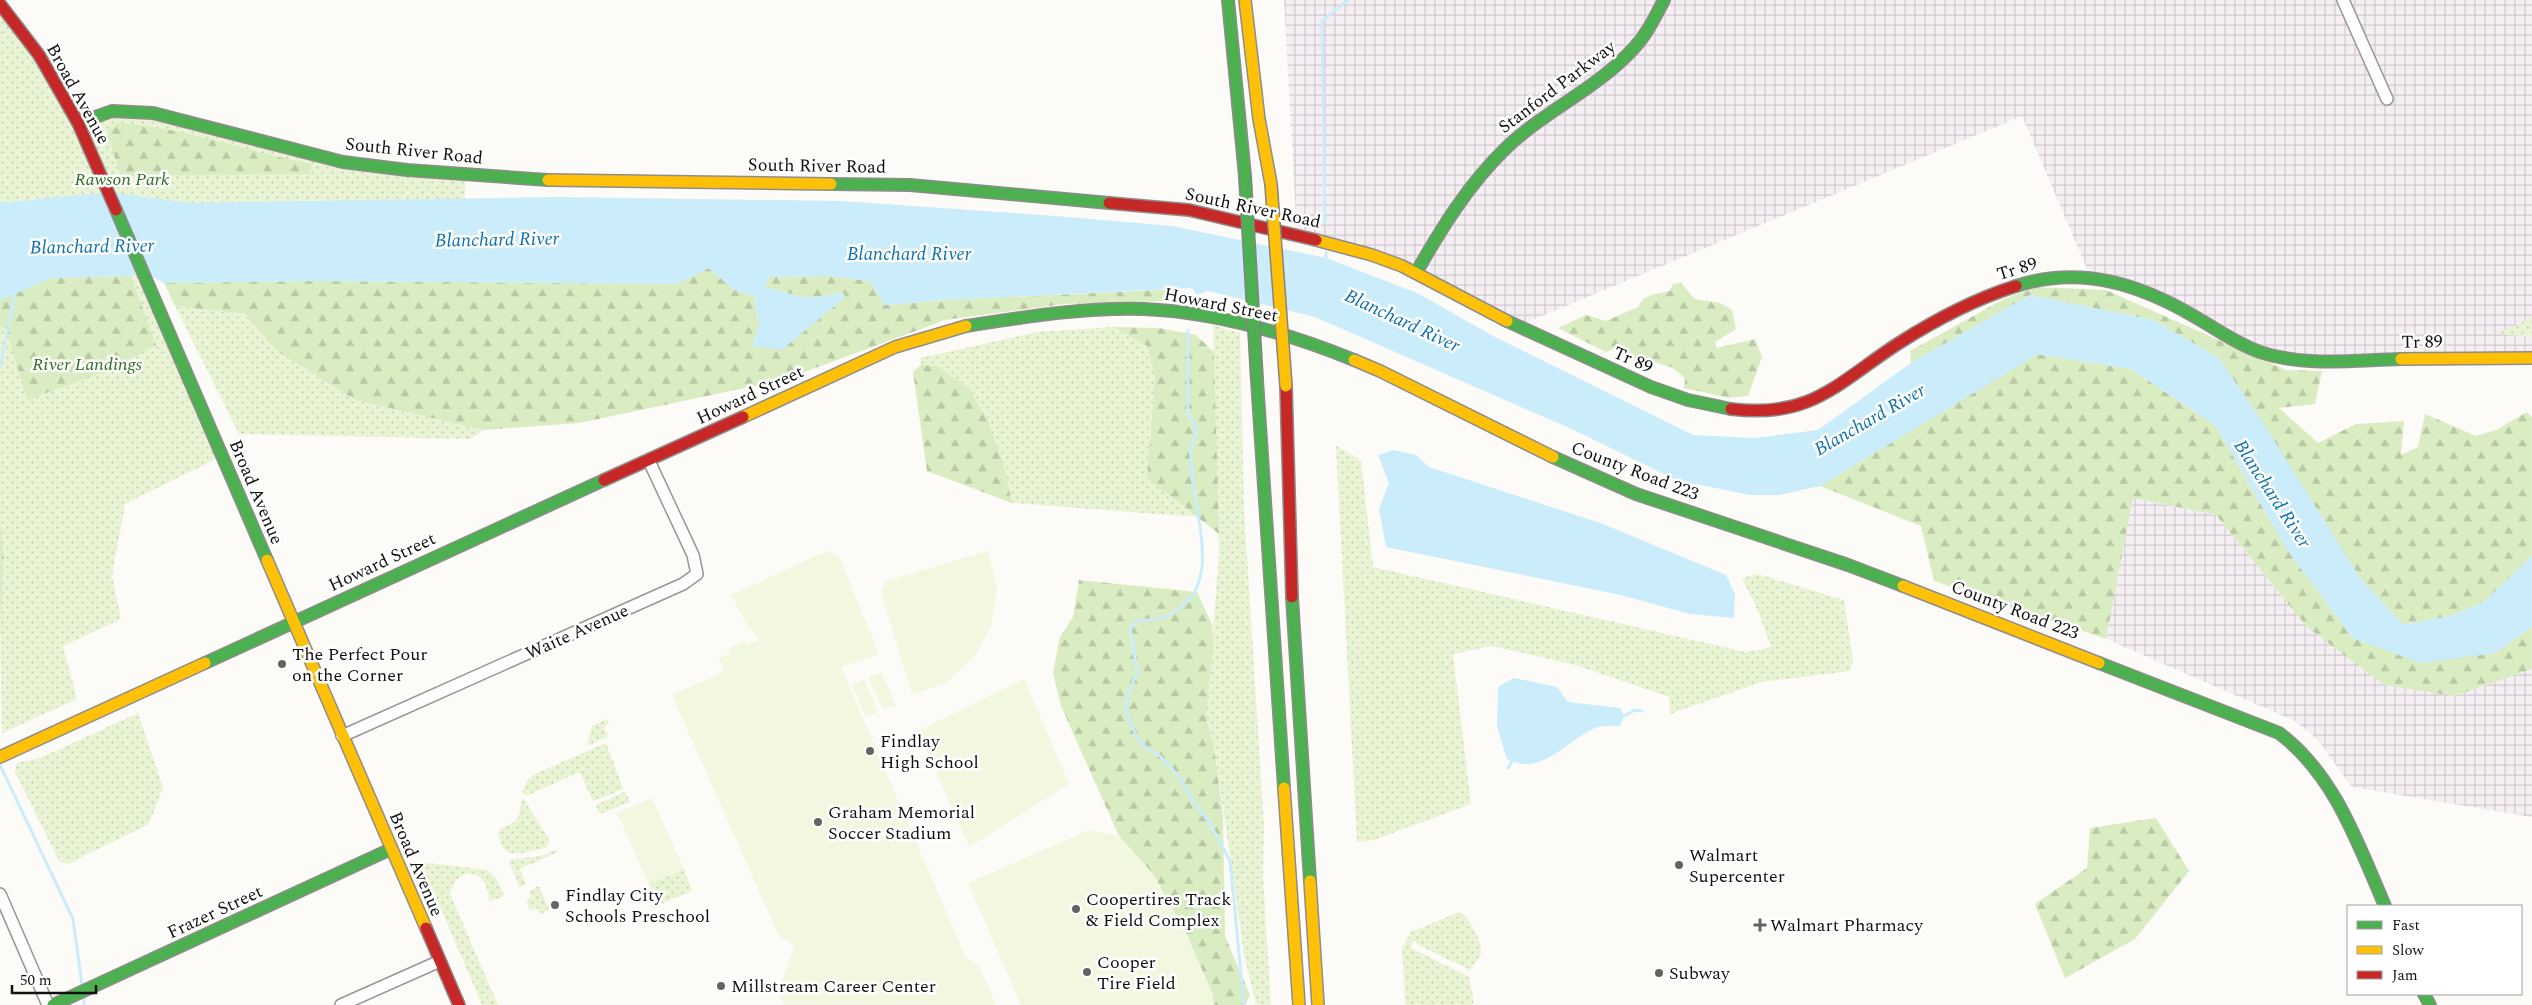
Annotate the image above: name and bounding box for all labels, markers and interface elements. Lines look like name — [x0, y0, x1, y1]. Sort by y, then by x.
street label: Stanford Parkway — [1493, 33, 1622, 140]
street label: Broad Avenue — [39, 39, 117, 149]
street label: South River Road — [344, 130, 484, 172]
street label: South River Road — [748, 151, 886, 181]
park label: Rawson Park — [75, 166, 170, 193]
street label: South River Road — [1183, 180, 1323, 236]
water label: Blanchard River — [434, 224, 560, 256]
water label: Blanchard River — [29, 231, 155, 263]
water label: Blanchard River — [847, 240, 972, 269]
street label: Tr 89 — [1993, 250, 2041, 288]
street label: Howard Street — [1162, 281, 1280, 329]
water label: Blanchard River — [1339, 282, 1465, 361]
street label: Tr 89 — [2401, 328, 2443, 356]
street label: Tr 89 — [1609, 339, 1657, 381]
park label: River Landings — [32, 351, 142, 378]
street label: Howard Street — [692, 358, 808, 432]
water label: Blanchard River — [1809, 376, 1932, 464]
street label: County Road 223 — [1567, 434, 1703, 508]
water label: Blanchard River — [2226, 434, 2318, 555]
street label: Broad Avenue — [222, 435, 290, 549]
street label: Howard Street — [324, 525, 440, 599]
street label: County Road 223 — [1947, 573, 2083, 647]
street label: Waite Avenue — [521, 597, 633, 667]
place label: The Perfect Pour on the Corner — [292, 641, 427, 689]
marker: The Perfect Pour on the Corner — [276, 658, 288, 670]
place label: Findlay High School — [880, 728, 979, 776]
marker: Findlay High School — [864, 745, 876, 757]
place label: Graham Memorial Soccer Stadium — [828, 799, 975, 847]
street label: Broad Avenue — [382, 807, 450, 921]
marker: Graham Memorial Soccer Stadium — [812, 816, 824, 828]
place label: Walmart Supercenter — [1689, 842, 1785, 890]
marker: Walmart Supercenter — [1673, 859, 1685, 871]
street label: Frazer Street — [163, 878, 267, 946]
place label: Findlay City Schools Preschool — [565, 882, 710, 930]
place label: Coopertires Track & Field Complex — [1086, 886, 1231, 934]
marker: Findlay City Schools Preschool — [549, 899, 561, 911]
marker: Coopertires Track & Field Complex — [1070, 903, 1082, 915]
legend — [2347, 905, 2522, 995]
place label: Walmart Pharmacy — [1770, 912, 1924, 939]
text: Fast — [2392, 914, 2420, 937]
marker: Walmart Pharmacy — [1754, 919, 1766, 931]
text: Slow — [2392, 939, 2424, 962]
place label: Cooper Tire Field — [1097, 949, 1176, 997]
place label: Subway — [1669, 960, 1731, 987]
scale bar — [12, 962, 96, 994]
text: Jam — [2392, 964, 2418, 987]
marker: Cooper Tire Field — [1081, 966, 1093, 978]
marker: Subway — [1653, 967, 1665, 979]
text: 50 m — [20, 969, 52, 992]
place label: Millstream Career Center — [731, 973, 936, 1000]
marker: Millstream Career Center — [715, 980, 727, 992]

